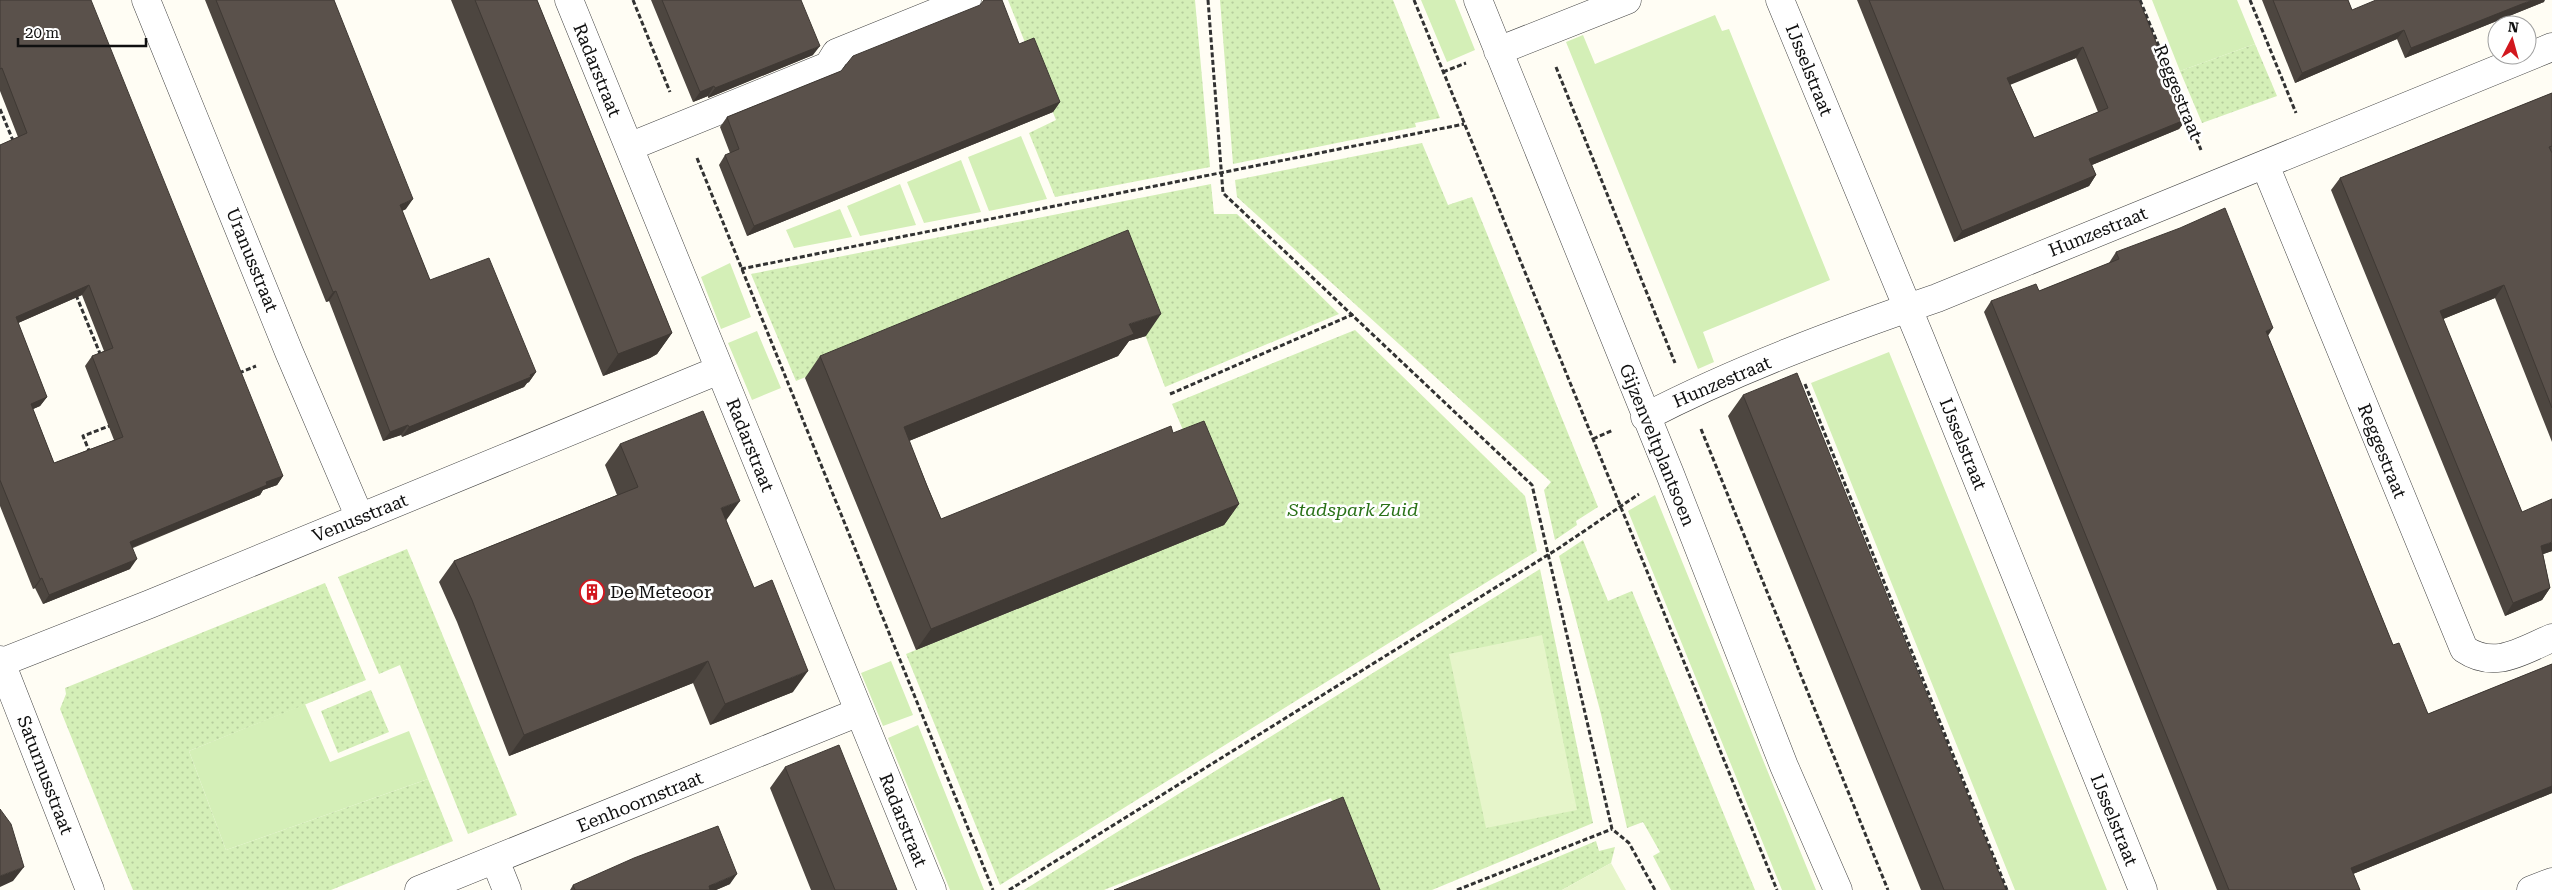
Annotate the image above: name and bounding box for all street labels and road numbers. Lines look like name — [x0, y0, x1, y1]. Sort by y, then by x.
street label: Radarstraat — [569, 20, 626, 120]
street label: IJsselstraat — [1782, 21, 1837, 119]
street label: Reggestraat — [2150, 41, 2207, 143]
street label: Hunzestraat — [2045, 202, 2150, 261]
street label: Uranusstraat — [222, 205, 283, 315]
street label: Hunzestraat — [1670, 351, 1774, 412]
street label: Gijzenveltplantsoen — [1615, 361, 1700, 529]
street label: Radarstraat — [722, 395, 779, 495]
street label: IJsselstraat — [1936, 395, 1991, 493]
street label: Reggestraat — [2354, 400, 2411, 502]
street label: Venusstraat — [309, 489, 411, 546]
street label: Saturnusstraat — [13, 712, 78, 838]
street label: Eenhoornstraat — [574, 767, 706, 836]
street label: Radarstraat — [875, 770, 932, 870]
street label: IJsselstraat — [2087, 771, 2142, 869]

